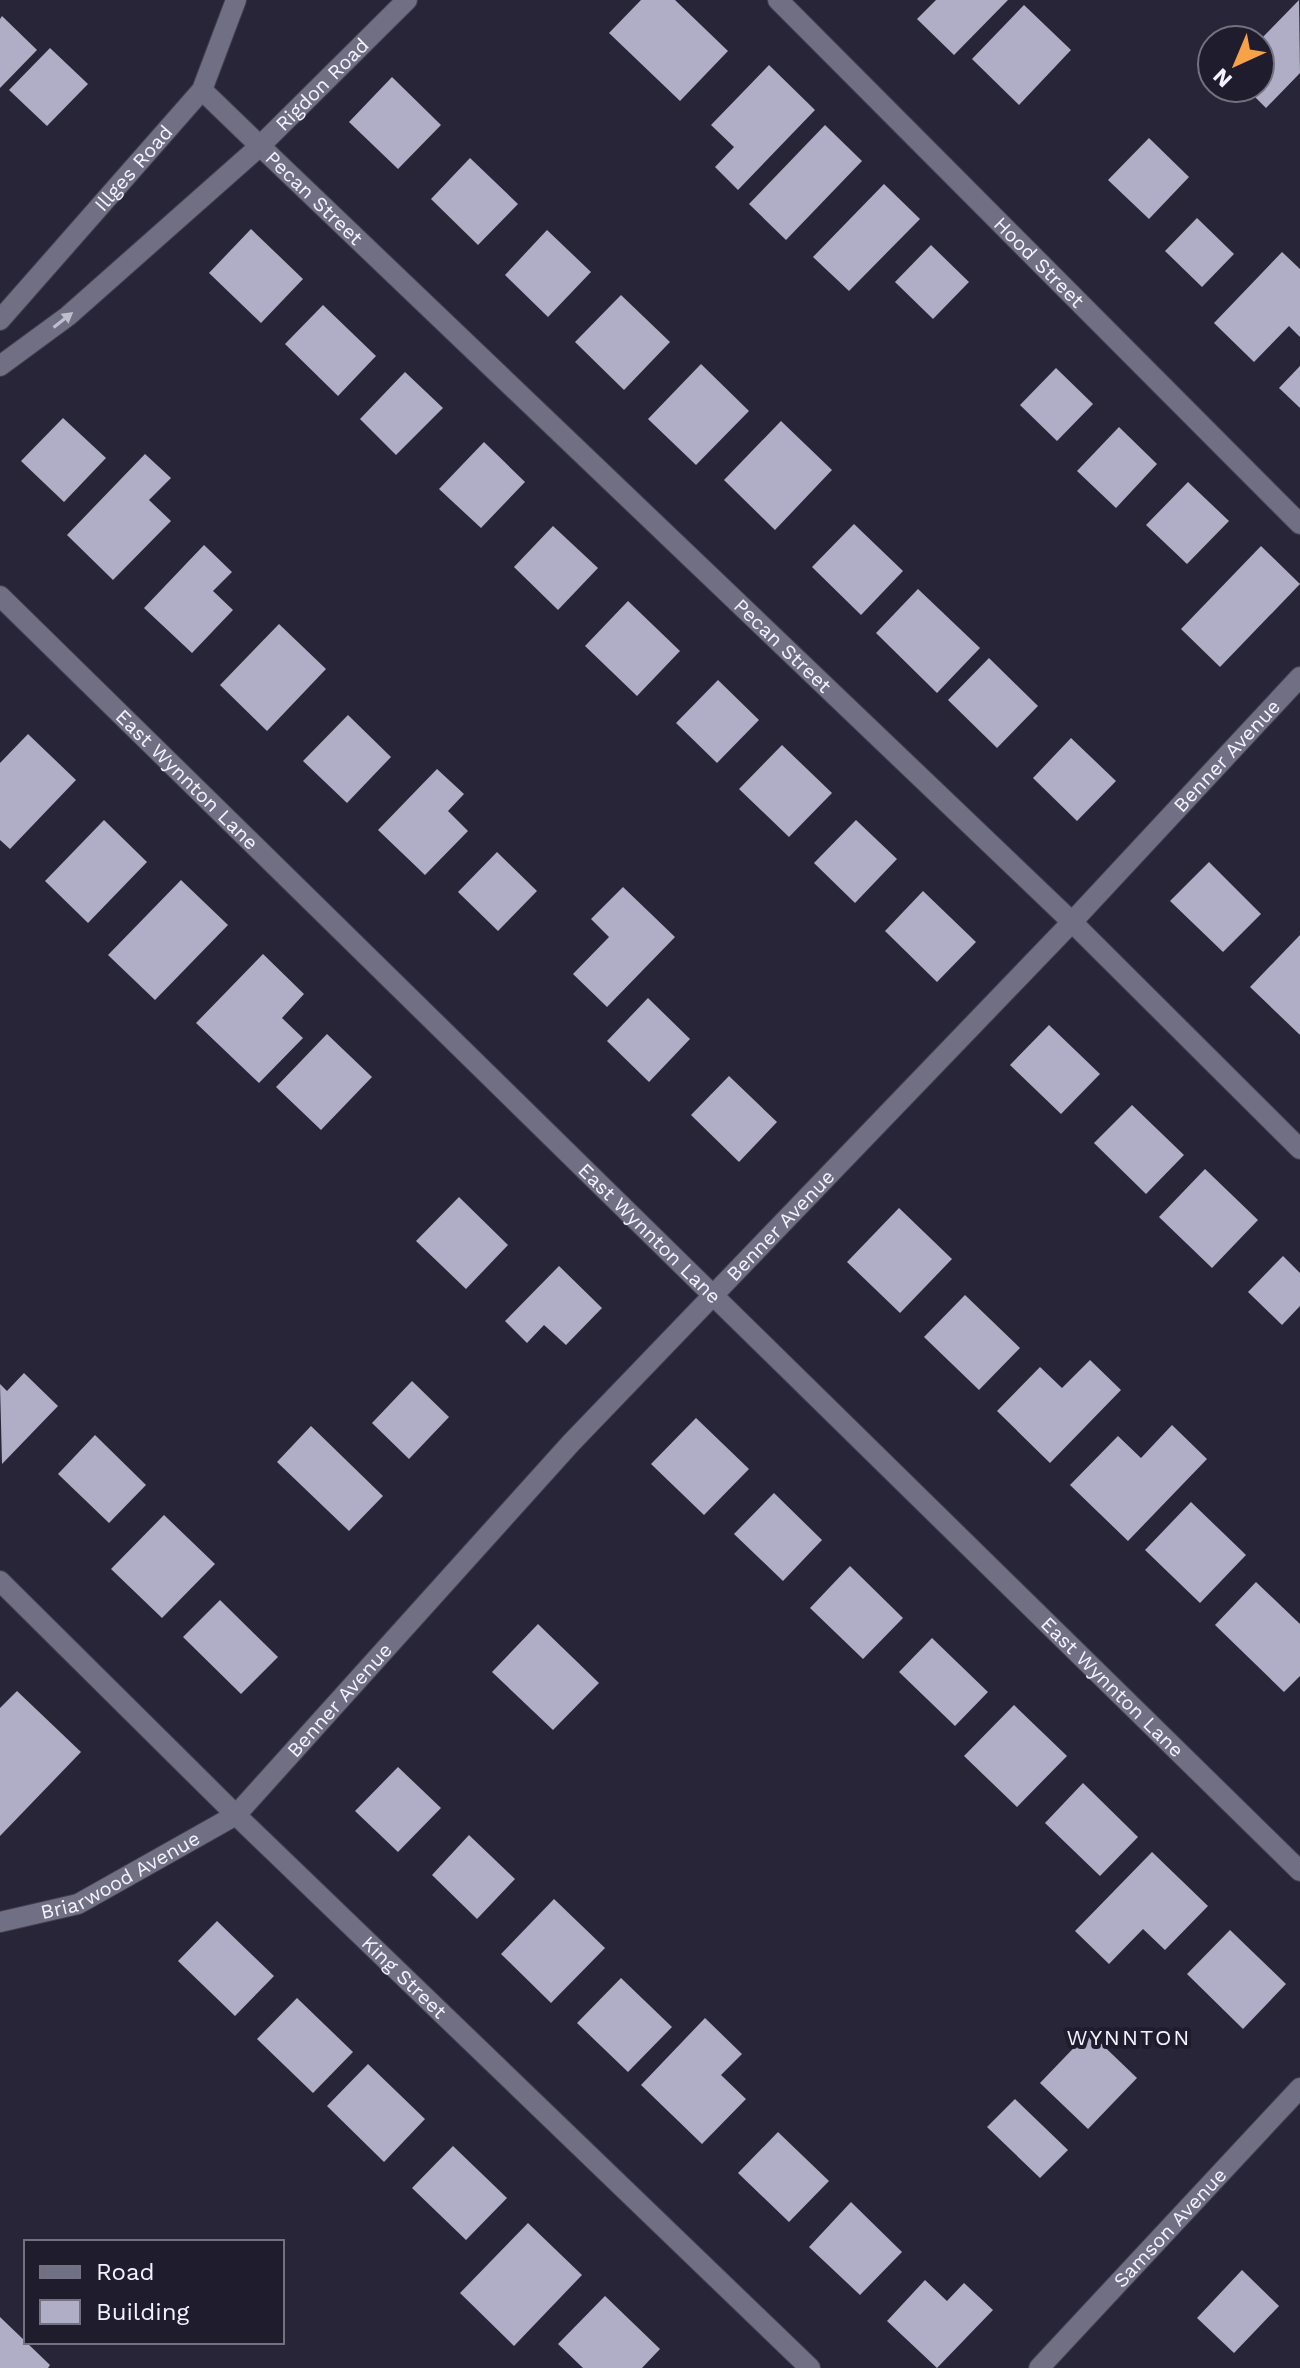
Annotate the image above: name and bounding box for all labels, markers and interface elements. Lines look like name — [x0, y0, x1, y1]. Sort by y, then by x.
north arrow — [1196, 24, 1276, 104]
street label: Rigdon Road — [270, 33, 374, 136]
text: N — [1208, 63, 1237, 93]
street label: Illges Road — [89, 120, 177, 216]
street label: Pecan Street — [261, 146, 368, 250]
street label: Hood Street — [989, 212, 1090, 313]
one-way arrow — [52, 312, 73, 328]
street label: Pecan Street — [729, 594, 837, 698]
street label: Benner Avenue — [1168, 694, 1285, 817]
street label: East Wynnton Lane — [111, 704, 263, 855]
street label: East Wynnton Lane — [573, 1158, 726, 1308]
street label: Benner Avenue — [721, 1165, 839, 1286]
street label: East Wynnton Lane — [1036, 1612, 1189, 1762]
street label: Benner Avenue — [282, 1638, 397, 1762]
street label: Briarwood Avenue — [38, 1826, 204, 1924]
street label: King Street — [357, 1931, 452, 2024]
district label: WYNNTON — [1067, 2025, 1192, 2050]
street label: Samson Avenue — [1108, 2163, 1231, 2292]
legend — [24, 2240, 284, 2344]
text: Road — [96, 2258, 155, 2286]
text: Building — [96, 2298, 189, 2326]

